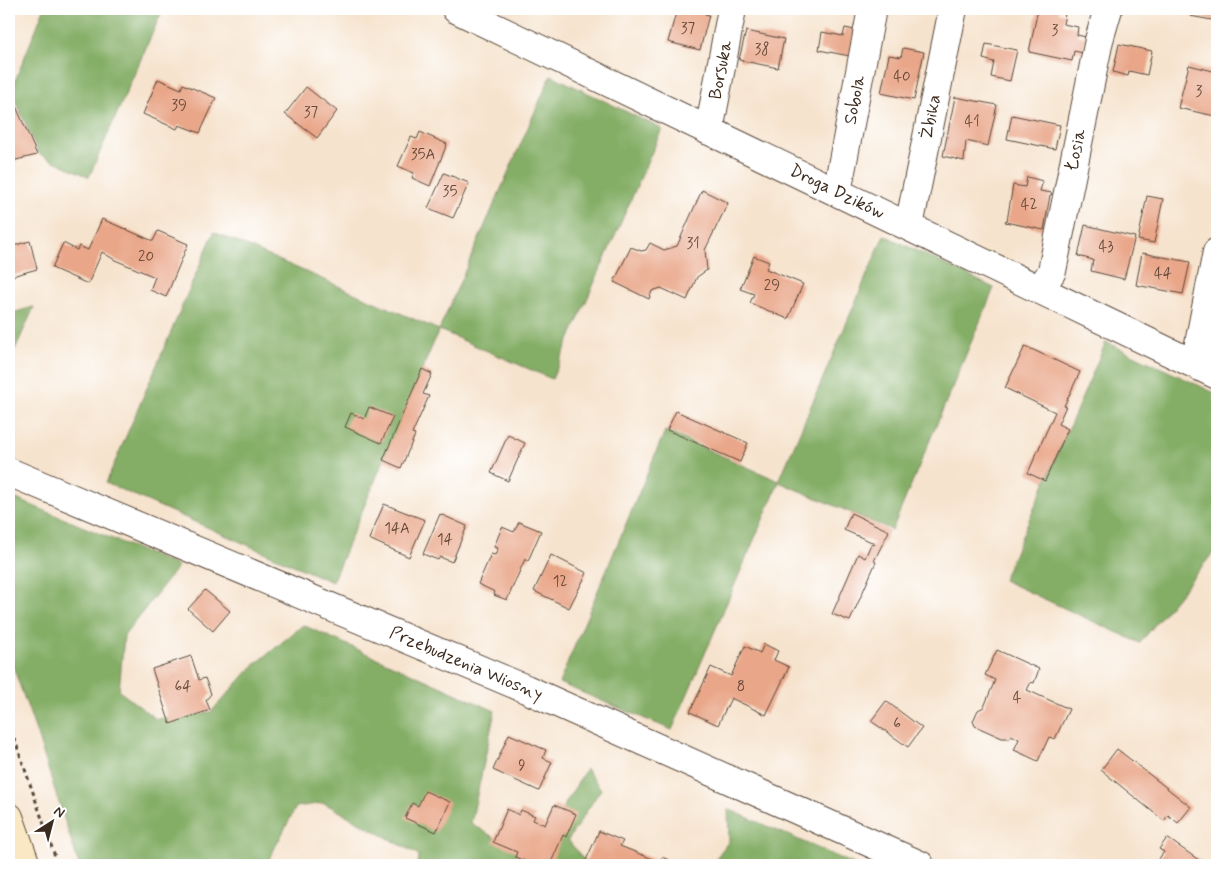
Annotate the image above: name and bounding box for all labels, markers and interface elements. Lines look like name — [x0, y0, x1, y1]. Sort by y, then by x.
house number: 37 — [681, 19, 696, 39]
house number: 3 — [1052, 21, 1059, 41]
street label: Borsuka — [704, 38, 739, 102]
house number: 38 — [754, 40, 770, 60]
house number: 40 — [893, 67, 911, 87]
street label: Sobola — [838, 73, 872, 127]
house number: 3 — [1196, 82, 1203, 102]
street label: Żbika — [915, 92, 947, 142]
house number: 39 — [171, 96, 187, 116]
house number: 37 — [304, 103, 319, 123]
house number: 41 — [964, 112, 980, 132]
street label: Łosia — [1060, 127, 1092, 173]
house number: 35A — [411, 145, 435, 165]
street label: Droga Dzików — [785, 159, 889, 225]
house number: 35 — [443, 182, 457, 202]
house number: 42 — [1021, 195, 1037, 215]
house number: 31 — [686, 234, 700, 254]
house number: 43 — [1098, 237, 1114, 257]
house number: 20 — [138, 247, 154, 267]
house number: 44 — [1154, 264, 1172, 284]
house number: 29 — [764, 276, 780, 296]
house number: 14A — [384, 519, 410, 539]
house number: 14 — [437, 530, 453, 550]
house number: 12 — [553, 572, 567, 592]
street label: Przebudzenia Wiosny — [386, 621, 546, 707]
house number: 64 — [175, 677, 191, 697]
house number: 8 — [737, 677, 745, 697]
house number: 4 — [1013, 688, 1022, 708]
house number: 6 — [893, 714, 901, 734]
house number: 9 — [518, 756, 526, 776]
north arrow — [28, 796, 78, 846]
text: N — [50, 802, 68, 822]

